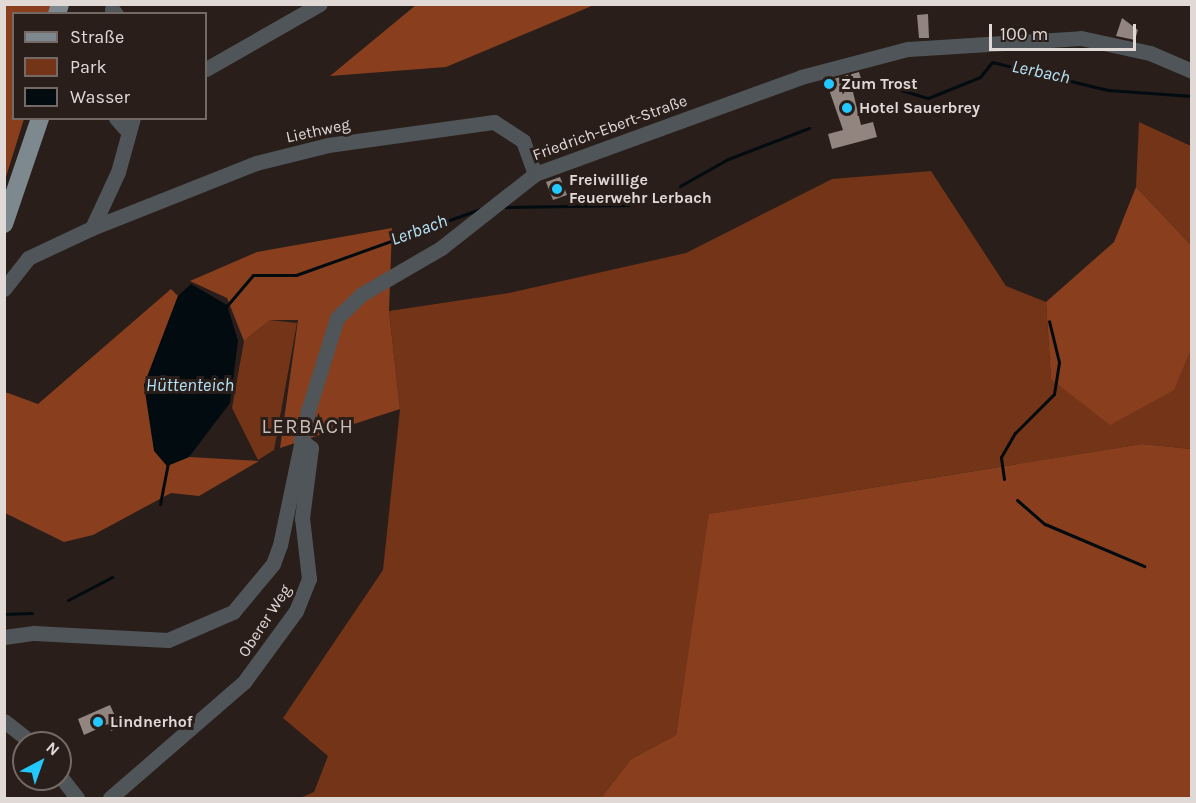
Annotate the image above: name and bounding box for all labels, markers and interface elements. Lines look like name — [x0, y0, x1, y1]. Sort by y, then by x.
legend — [12, 12, 207, 120]
scale bar — [992, 12, 1139, 50]
text: 100 m — [1000, 23, 1048, 45]
text: Straße — [70, 26, 124, 48]
water label: Lerbach — [1010, 55, 1072, 89]
text: Park — [70, 56, 107, 78]
place label: Zum Trost — [841, 74, 918, 94]
marker: Zum Trost — [822, 77, 836, 91]
text: Wasser — [70, 86, 130, 108]
street label: Friedrich-Ebert-Straße — [530, 91, 690, 165]
place label: Hotel Sauerbrey — [859, 98, 980, 118]
marker: Hotel Sauerbrey — [840, 101, 854, 115]
street label: Liethweg — [284, 115, 352, 147]
place label: Freiwillige Feuerwehr Lerbach — [569, 170, 712, 208]
marker: Freiwillige Feuerwehr Lerbach — [550, 182, 564, 196]
water label: Lerbach — [388, 210, 450, 250]
water label: Hüttenteich — [146, 374, 234, 396]
district label: LERBACH — [262, 414, 354, 438]
street label: Oberer Weg — [234, 581, 296, 661]
place label: Lindnerhof — [110, 712, 193, 732]
marker: Lindnerhof — [91, 715, 105, 729]
north arrow — [12, 731, 72, 791]
text: N — [42, 738, 63, 759]

